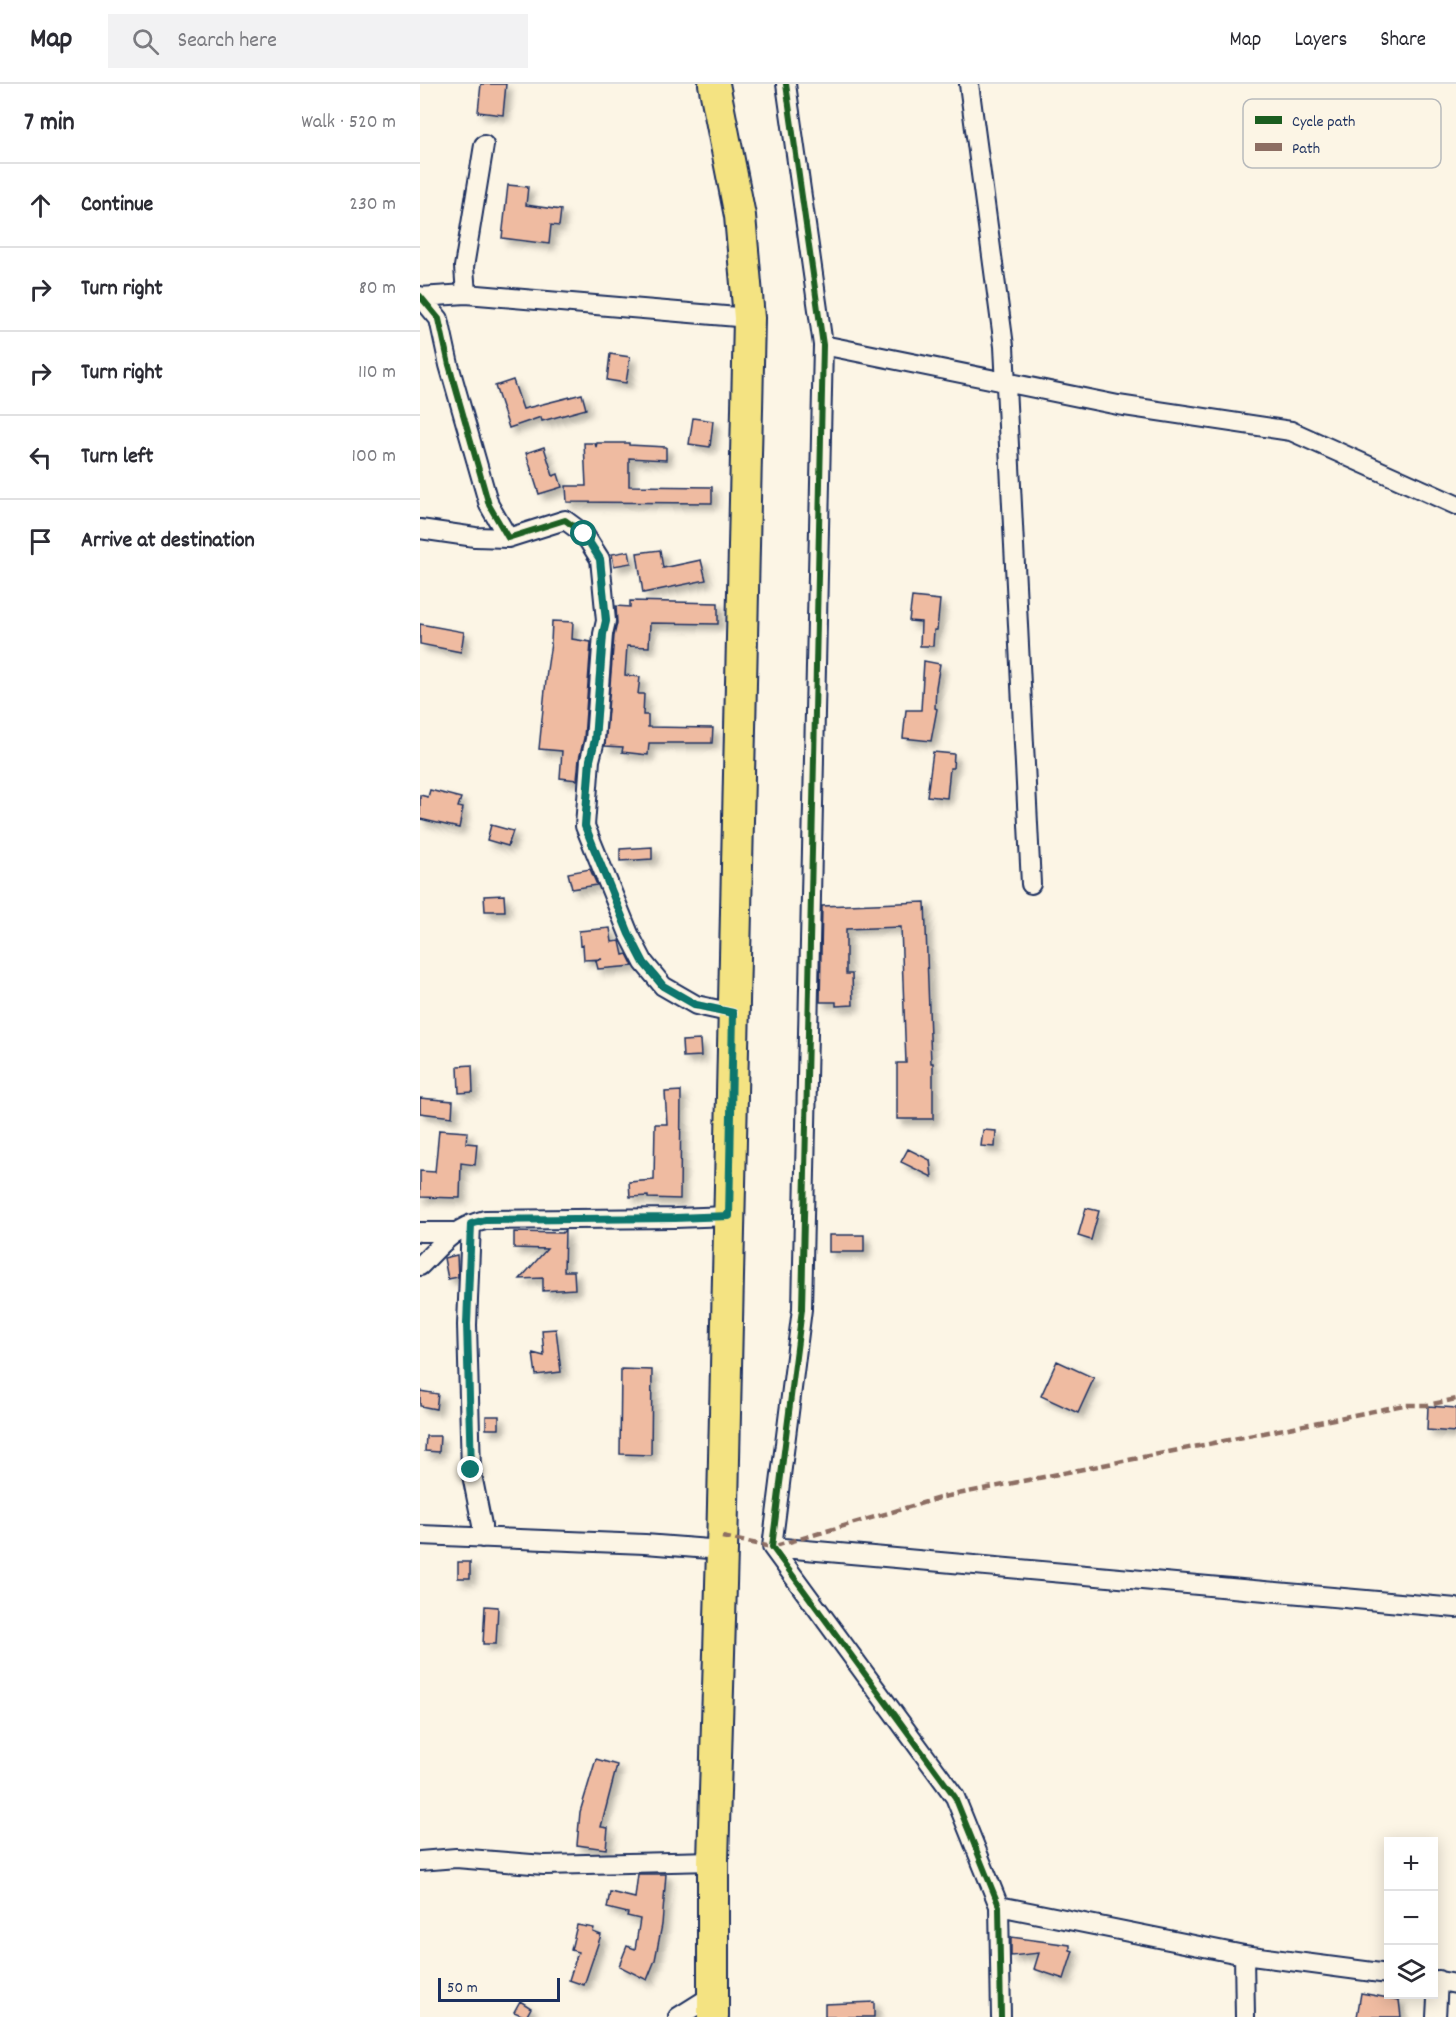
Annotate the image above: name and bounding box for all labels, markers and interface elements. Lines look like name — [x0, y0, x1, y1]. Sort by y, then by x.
search box — [108, 14, 528, 68]
text: Map — [30, 21, 72, 61]
icon: search — [129, 25, 162, 58]
text: Search here — [177, 26, 277, 57]
text: Map — [1230, 26, 1261, 56]
text: Layers — [1294, 26, 1347, 56]
text: Share — [1380, 26, 1426, 56]
legend — [1243, 99, 1441, 168]
text: 7 min — [24, 105, 75, 142]
text: Walk · 520 m — [301, 109, 396, 137]
text: Cycle path — [1292, 111, 1355, 134]
text: Path — [1292, 138, 1320, 161]
icon: ahead — [24, 189, 57, 222]
text: Continue — [81, 190, 153, 221]
text: 230 m — [349, 191, 396, 219]
icon: right — [24, 273, 57, 306]
text: Turn right — [81, 274, 163, 305]
text: 80 m — [359, 275, 396, 303]
icon: right — [24, 357, 57, 390]
text: Turn right — [81, 358, 163, 389]
text: 110 m — [358, 359, 396, 387]
icon: left — [24, 441, 57, 474]
text: Turn left — [81, 442, 153, 473]
text: 100 m — [352, 443, 396, 471]
route start — [570, 520, 596, 546]
icon: arrive — [24, 525, 57, 558]
text: Arrive at destination — [81, 526, 255, 557]
route end — [457, 1456, 483, 1482]
map controls — [1384, 1837, 1438, 1999]
button: + — [1384, 1837, 1438, 1891]
button: − — [1384, 1891, 1438, 1945]
button: layers — [1384, 1945, 1438, 1999]
scale bar — [438, 1975, 560, 2002]
text: 50 m — [447, 1977, 478, 2000]

